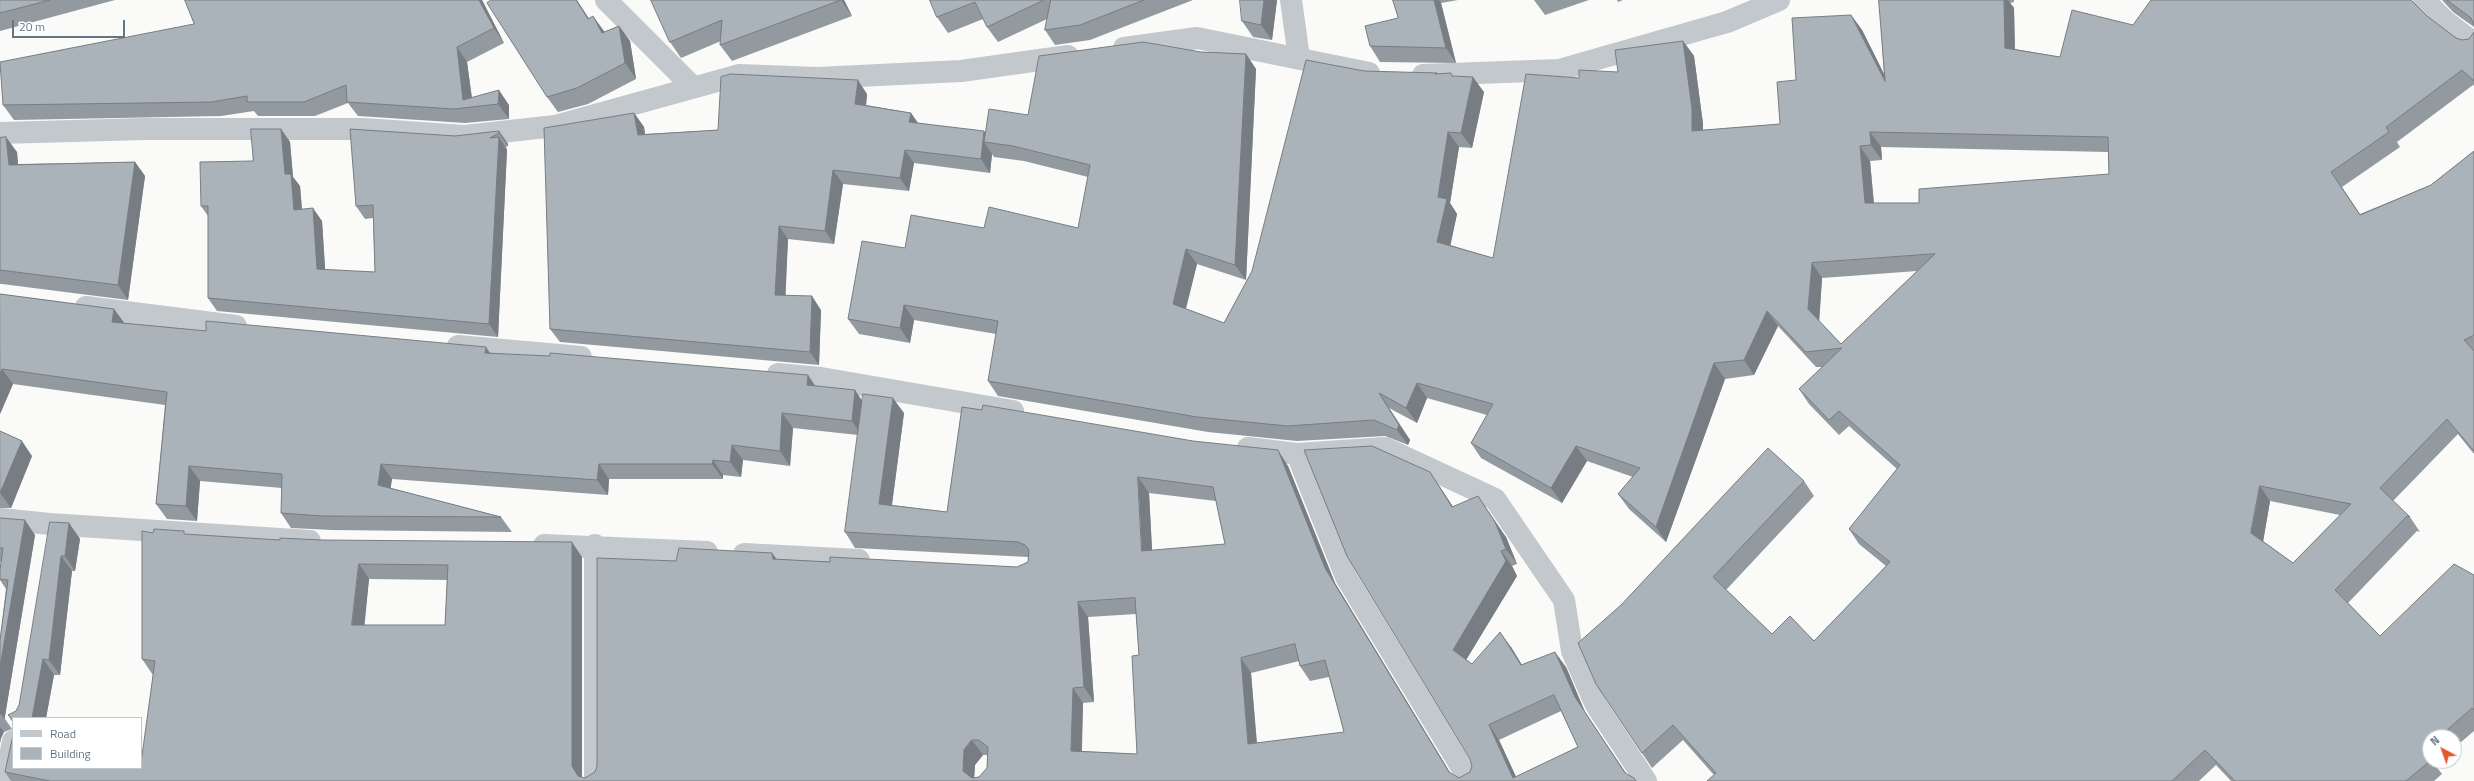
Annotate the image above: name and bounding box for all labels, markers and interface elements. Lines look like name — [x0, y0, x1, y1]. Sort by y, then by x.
scale bar — [14, 12, 127, 38]
text: 20 m — [19, 17, 45, 36]
legend — [12, 717, 142, 769]
text: Road — [50, 724, 76, 743]
north arrow — [2422, 729, 2462, 769]
text: N — [2427, 732, 2443, 749]
text: Building — [50, 744, 91, 763]

